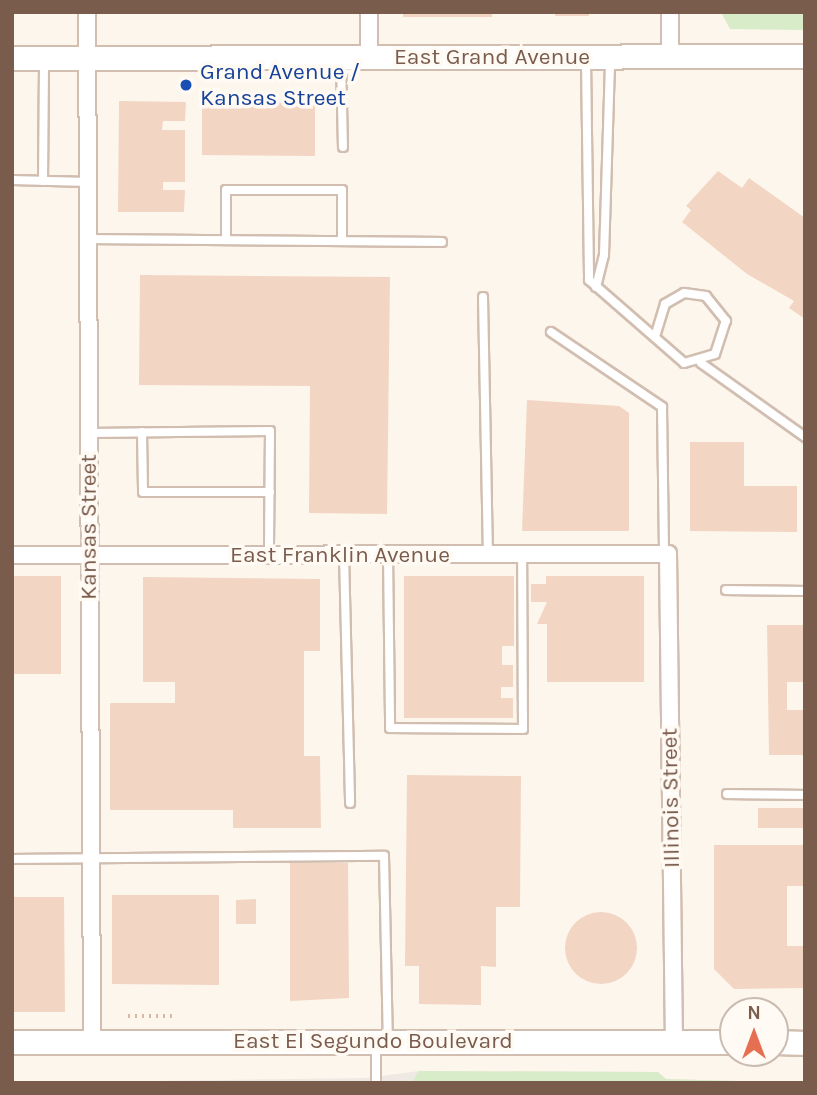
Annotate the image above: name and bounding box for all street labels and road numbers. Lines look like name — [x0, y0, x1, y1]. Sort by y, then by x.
street label: East Grand Avenue — [394, 43, 590, 71]
street label: Kansas Street — [75, 454, 103, 600]
street label: East Franklin Avenue — [230, 541, 450, 569]
street label: Illinois Street — [656, 728, 686, 868]
street label: East El Segundo Boulevard — [233, 1027, 513, 1055]

